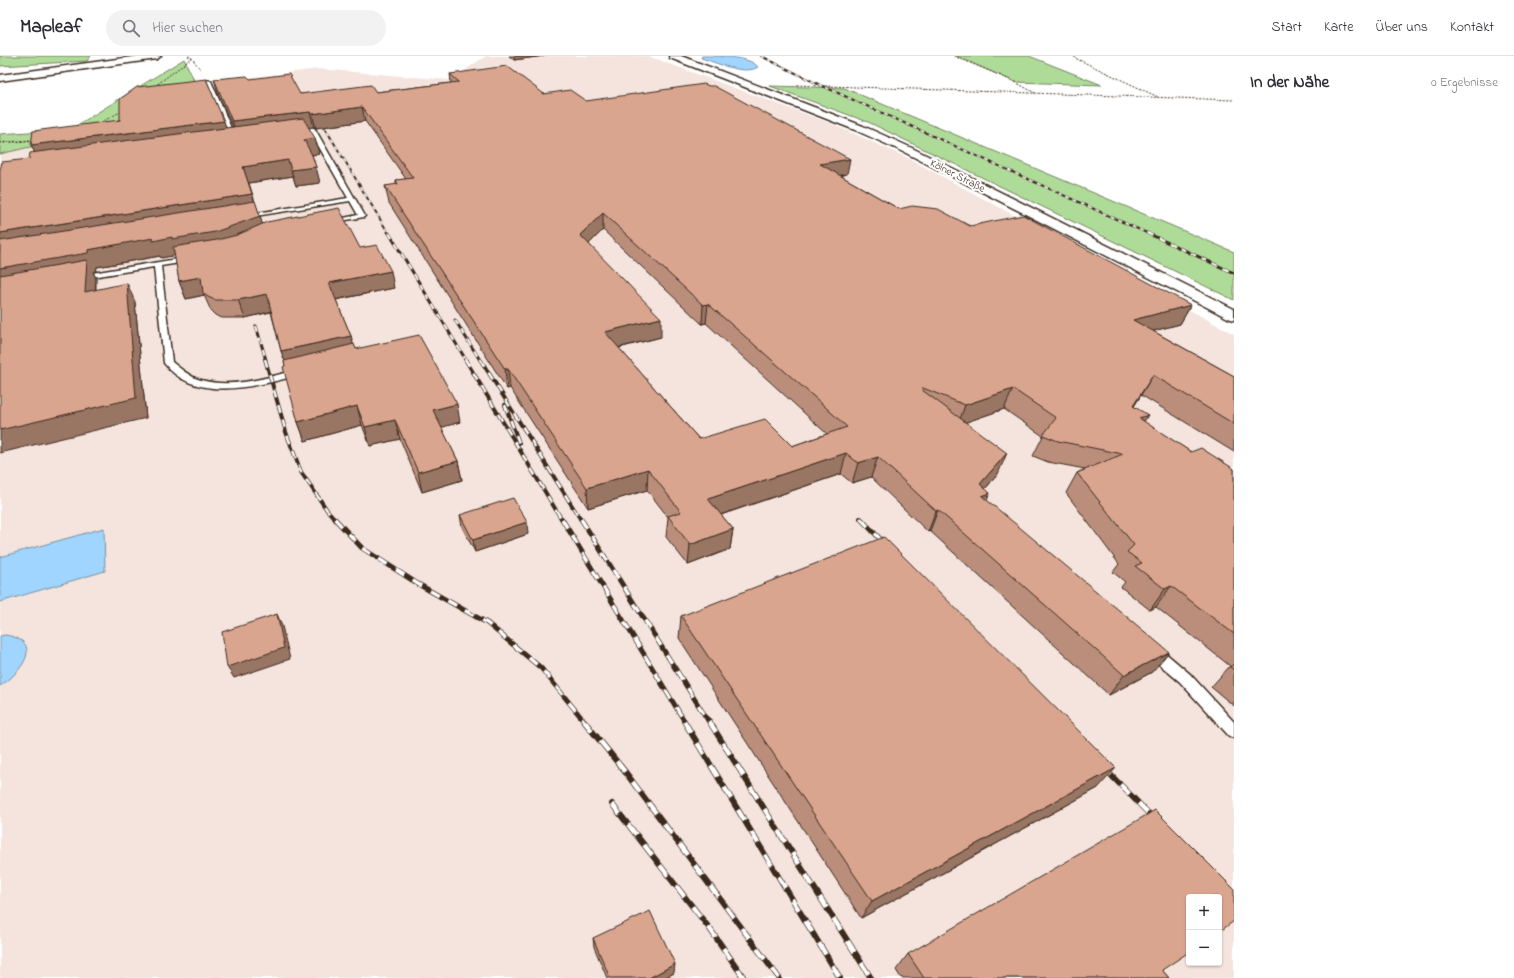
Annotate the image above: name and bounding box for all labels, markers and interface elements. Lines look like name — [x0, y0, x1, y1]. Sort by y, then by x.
search box — [106, 10, 386, 46]
text: Mapleaf — [20, 14, 82, 41]
icon: search — [120, 17, 142, 39]
text: Hier suchen — [152, 17, 223, 39]
text: Start — [1272, 17, 1302, 38]
text: Karte — [1324, 17, 1354, 38]
text: Über uns — [1376, 17, 1428, 38]
text: Kontakt — [1450, 17, 1494, 38]
text: In der Nähe — [1250, 70, 1329, 95]
text: 0 Ergebnisse — [1431, 73, 1498, 92]
street label: Kölner Straße — [927, 155, 988, 197]
map controls — [1186, 894, 1222, 966]
button: + — [1186, 894, 1222, 930]
button: − — [1186, 930, 1222, 966]

